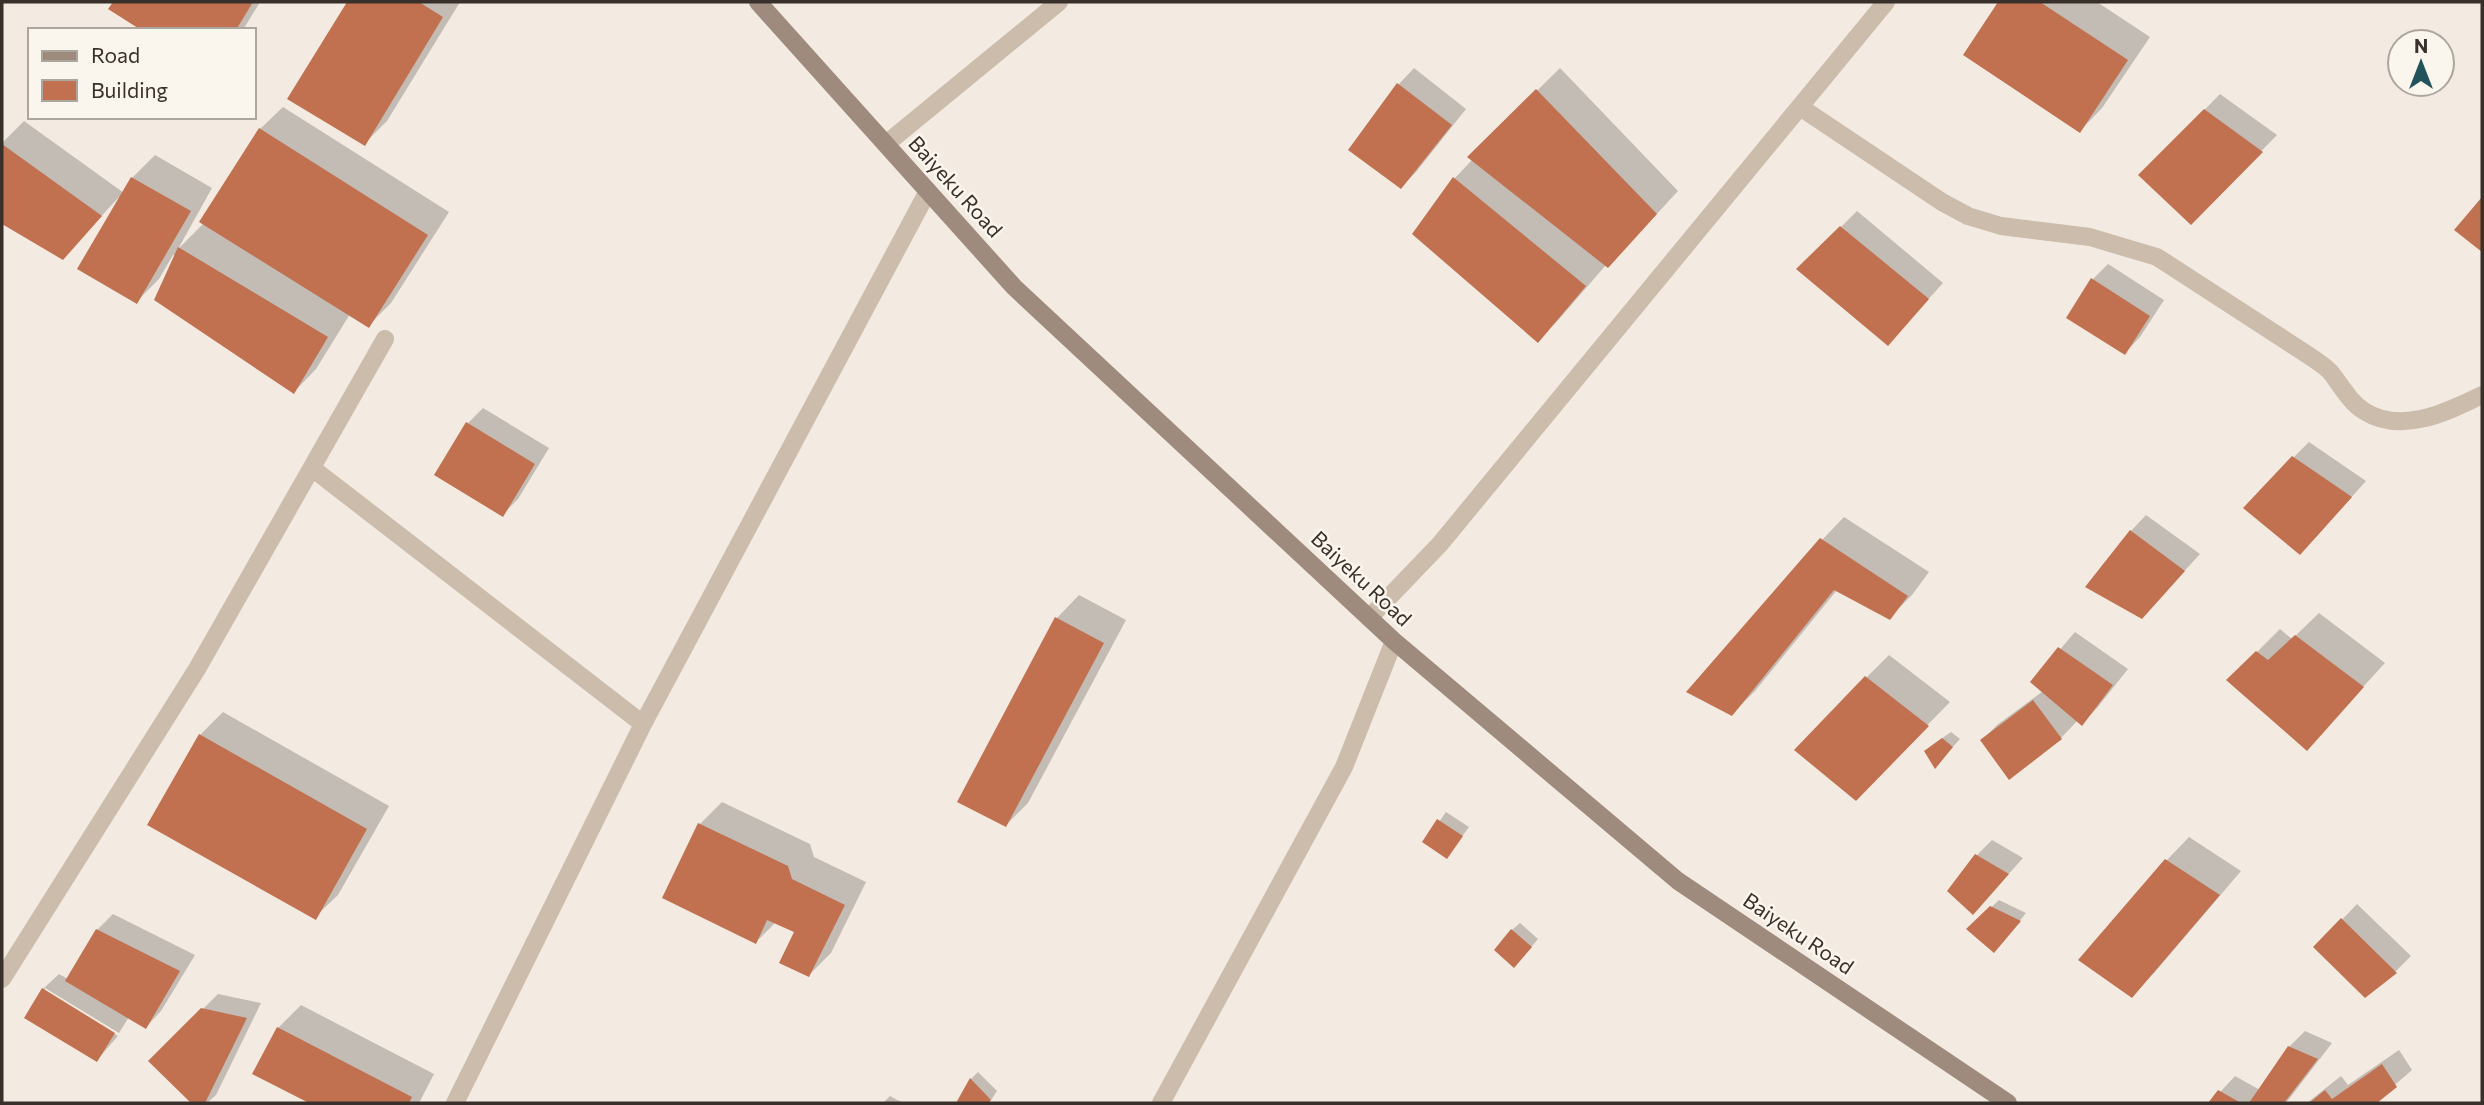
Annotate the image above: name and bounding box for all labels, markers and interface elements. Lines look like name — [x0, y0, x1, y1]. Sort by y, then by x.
legend — [28, 28, 256, 119]
north arrow — [2386, 28, 2456, 98]
text: N — [2414, 34, 2428, 57]
text: Road — [91, 42, 140, 67]
text: Building — [91, 77, 168, 102]
street label: Baiyeku Road — [904, 130, 1008, 242]
street label: Baiyeku Road — [1307, 525, 1417, 631]
street label: Baiyeku Road — [1739, 887, 1859, 979]

